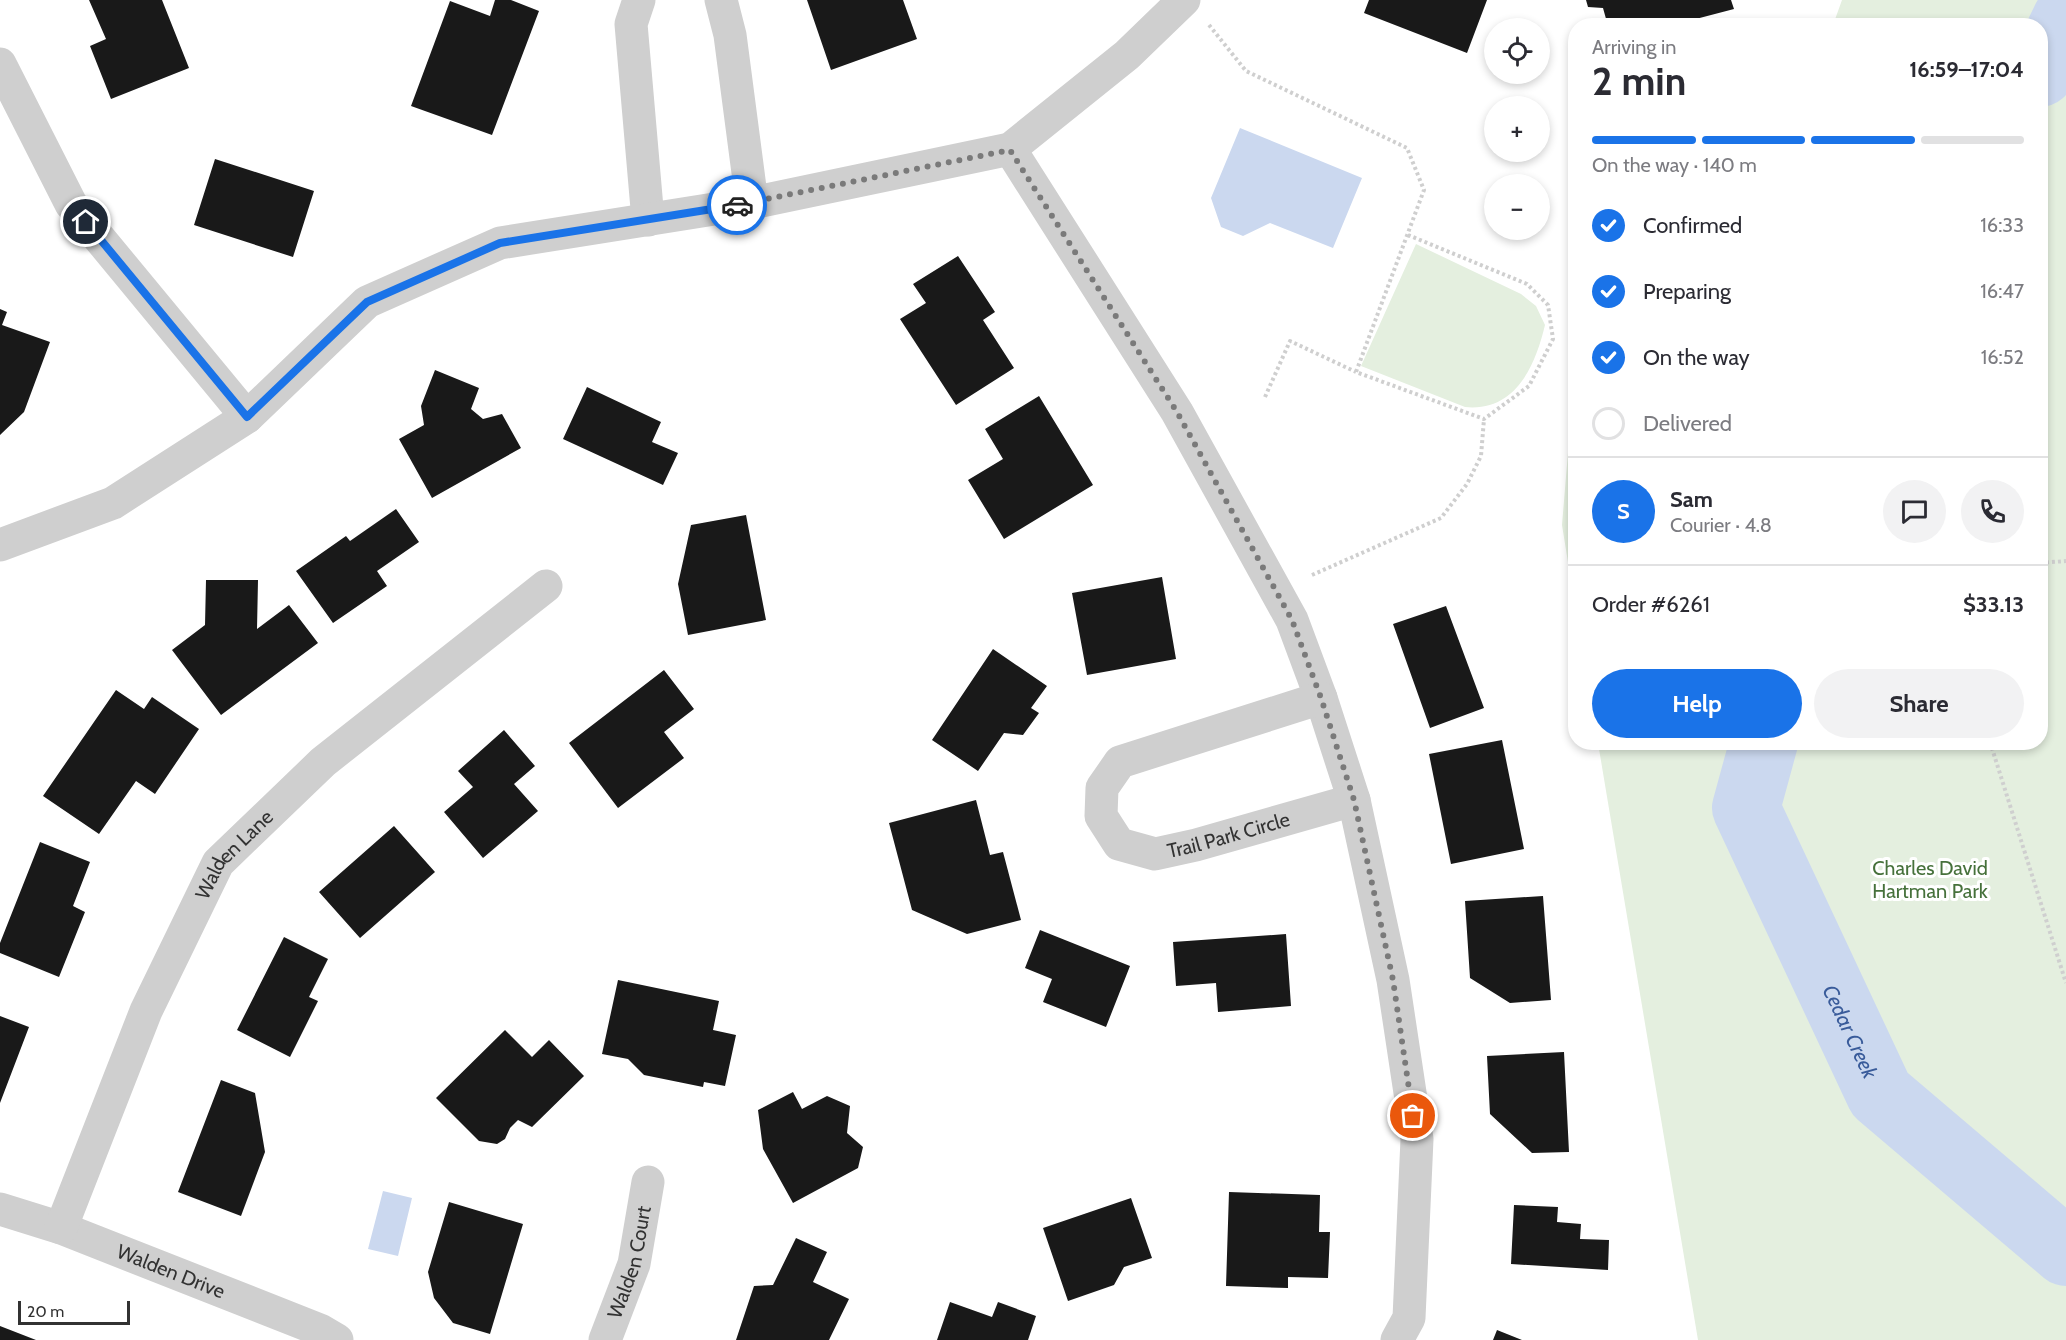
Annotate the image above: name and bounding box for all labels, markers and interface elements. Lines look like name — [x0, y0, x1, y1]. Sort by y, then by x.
map controls — [1484, 18, 1550, 240]
button: locate — [1484, 18, 1550, 84]
text: Arriving in — [1592, 35, 1676, 59]
text: 16:59–17:04 — [1909, 56, 2024, 83]
text: 2 min — [1592, 57, 1686, 105]
button: + — [1484, 96, 1550, 162]
text: On the way · 140 m — [1592, 153, 1757, 177]
button: − — [1484, 174, 1550, 240]
courier — [707, 175, 767, 235]
icon: car — [721, 189, 754, 222]
pin — [60, 196, 111, 247]
icon: home — [69, 205, 102, 238]
icon: check — [1592, 209, 1625, 242]
text: Confirmed — [1643, 212, 1742, 239]
text: 16:33 — [1980, 213, 2024, 237]
icon: check — [1592, 275, 1625, 308]
text: Preparing — [1643, 278, 1731, 305]
text: 16:47 — [1980, 279, 2024, 303]
icon: check — [1592, 341, 1625, 374]
text: On the way — [1643, 344, 1750, 371]
text: 16:52 — [1981, 345, 2024, 369]
text: Delivered — [1643, 410, 1732, 437]
button: chat — [1883, 480, 1946, 543]
button: phone — [1961, 480, 2024, 543]
text: Sam — [1670, 486, 1713, 513]
text: S — [1617, 498, 1630, 525]
text: Courier · 4.8 — [1670, 513, 1772, 537]
text: Order #6261 — [1592, 591, 1710, 618]
text: $33.13 — [1963, 591, 2024, 618]
button: Help — [1592, 669, 1802, 738]
button: Share — [1814, 669, 2024, 738]
street label: Walden Lane — [190, 805, 278, 903]
street label: Trail Park Circle — [1165, 807, 1292, 863]
park label: Charles David Hartman Park — [1872, 856, 1988, 903]
water label: Cedar Creek — [1818, 980, 1884, 1083]
pin — [1387, 1090, 1438, 1141]
icon: bag — [1396, 1099, 1429, 1132]
street label: Walden Court — [602, 1204, 656, 1322]
street label: Walden Drive — [113, 1239, 228, 1303]
scale bar — [18, 1298, 130, 1326]
text: 20 m — [27, 1302, 64, 1321]

